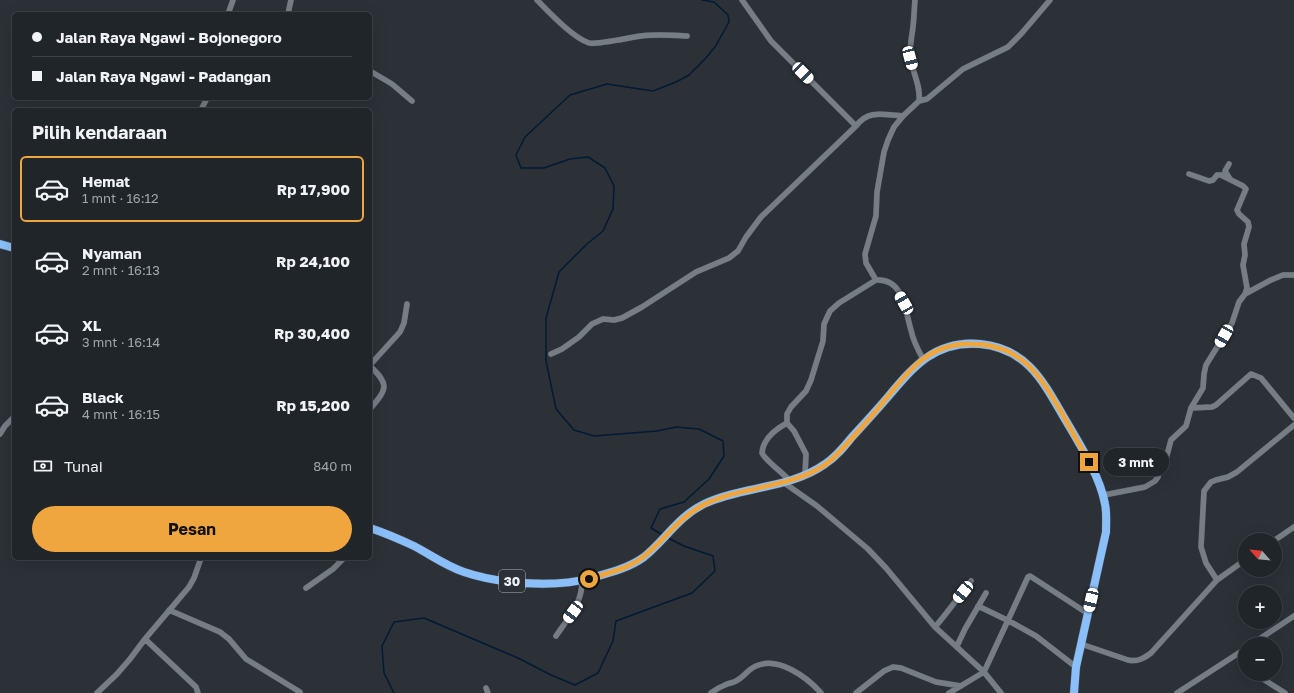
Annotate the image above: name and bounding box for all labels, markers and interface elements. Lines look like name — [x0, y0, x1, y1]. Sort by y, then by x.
text: Jalan Raya Ngawi - Bojonegoro — [56, 28, 282, 46]
car — [901, 45, 919, 71]
car — [790, 60, 816, 86]
text: Jalan Raya Ngawi - Padangan — [56, 67, 271, 85]
text: Pilih kendaraan — [32, 121, 167, 143]
icon: car — [34, 171, 70, 207]
text: Hemat — [82, 172, 130, 190]
text: Rp 17,900 — [277, 180, 350, 198]
text: 1 mnt · 16:12 — [82, 190, 158, 206]
icon: car — [34, 243, 70, 279]
text: Nyaman — [82, 244, 141, 262]
text: Rp 24,100 — [276, 252, 350, 270]
text: 2 mnt · 16:13 — [82, 262, 160, 278]
car — [893, 290, 915, 316]
icon: car — [34, 315, 70, 351]
text: XL — [82, 316, 101, 334]
car — [1213, 323, 1235, 349]
text: Rp 30,400 — [274, 324, 350, 342]
text: 3 mnt · 16:14 — [82, 334, 160, 350]
icon: car — [34, 387, 70, 423]
text: Black — [82, 388, 124, 406]
text: Rp 15,200 — [276, 396, 350, 414]
text: 4 mnt · 16:15 — [82, 406, 160, 422]
callout: 3 mnt — [1103, 448, 1169, 476]
route end — [1080, 453, 1098, 471]
text: 3 mnt — [1118, 454, 1154, 470]
icon: cash — [32, 455, 54, 477]
text: Tunai — [64, 457, 103, 475]
text: 840 m — [313, 458, 352, 474]
button: Pesan — [32, 506, 352, 552]
north arrow — [1238, 533, 1282, 577]
map controls — [1238, 533, 1282, 681]
road number: 30 — [499, 570, 525, 592]
route start — [580, 570, 598, 588]
car — [951, 579, 975, 605]
button: + — [1238, 585, 1282, 629]
car — [1082, 587, 1100, 613]
car — [561, 599, 585, 625]
button: − — [1238, 637, 1282, 681]

